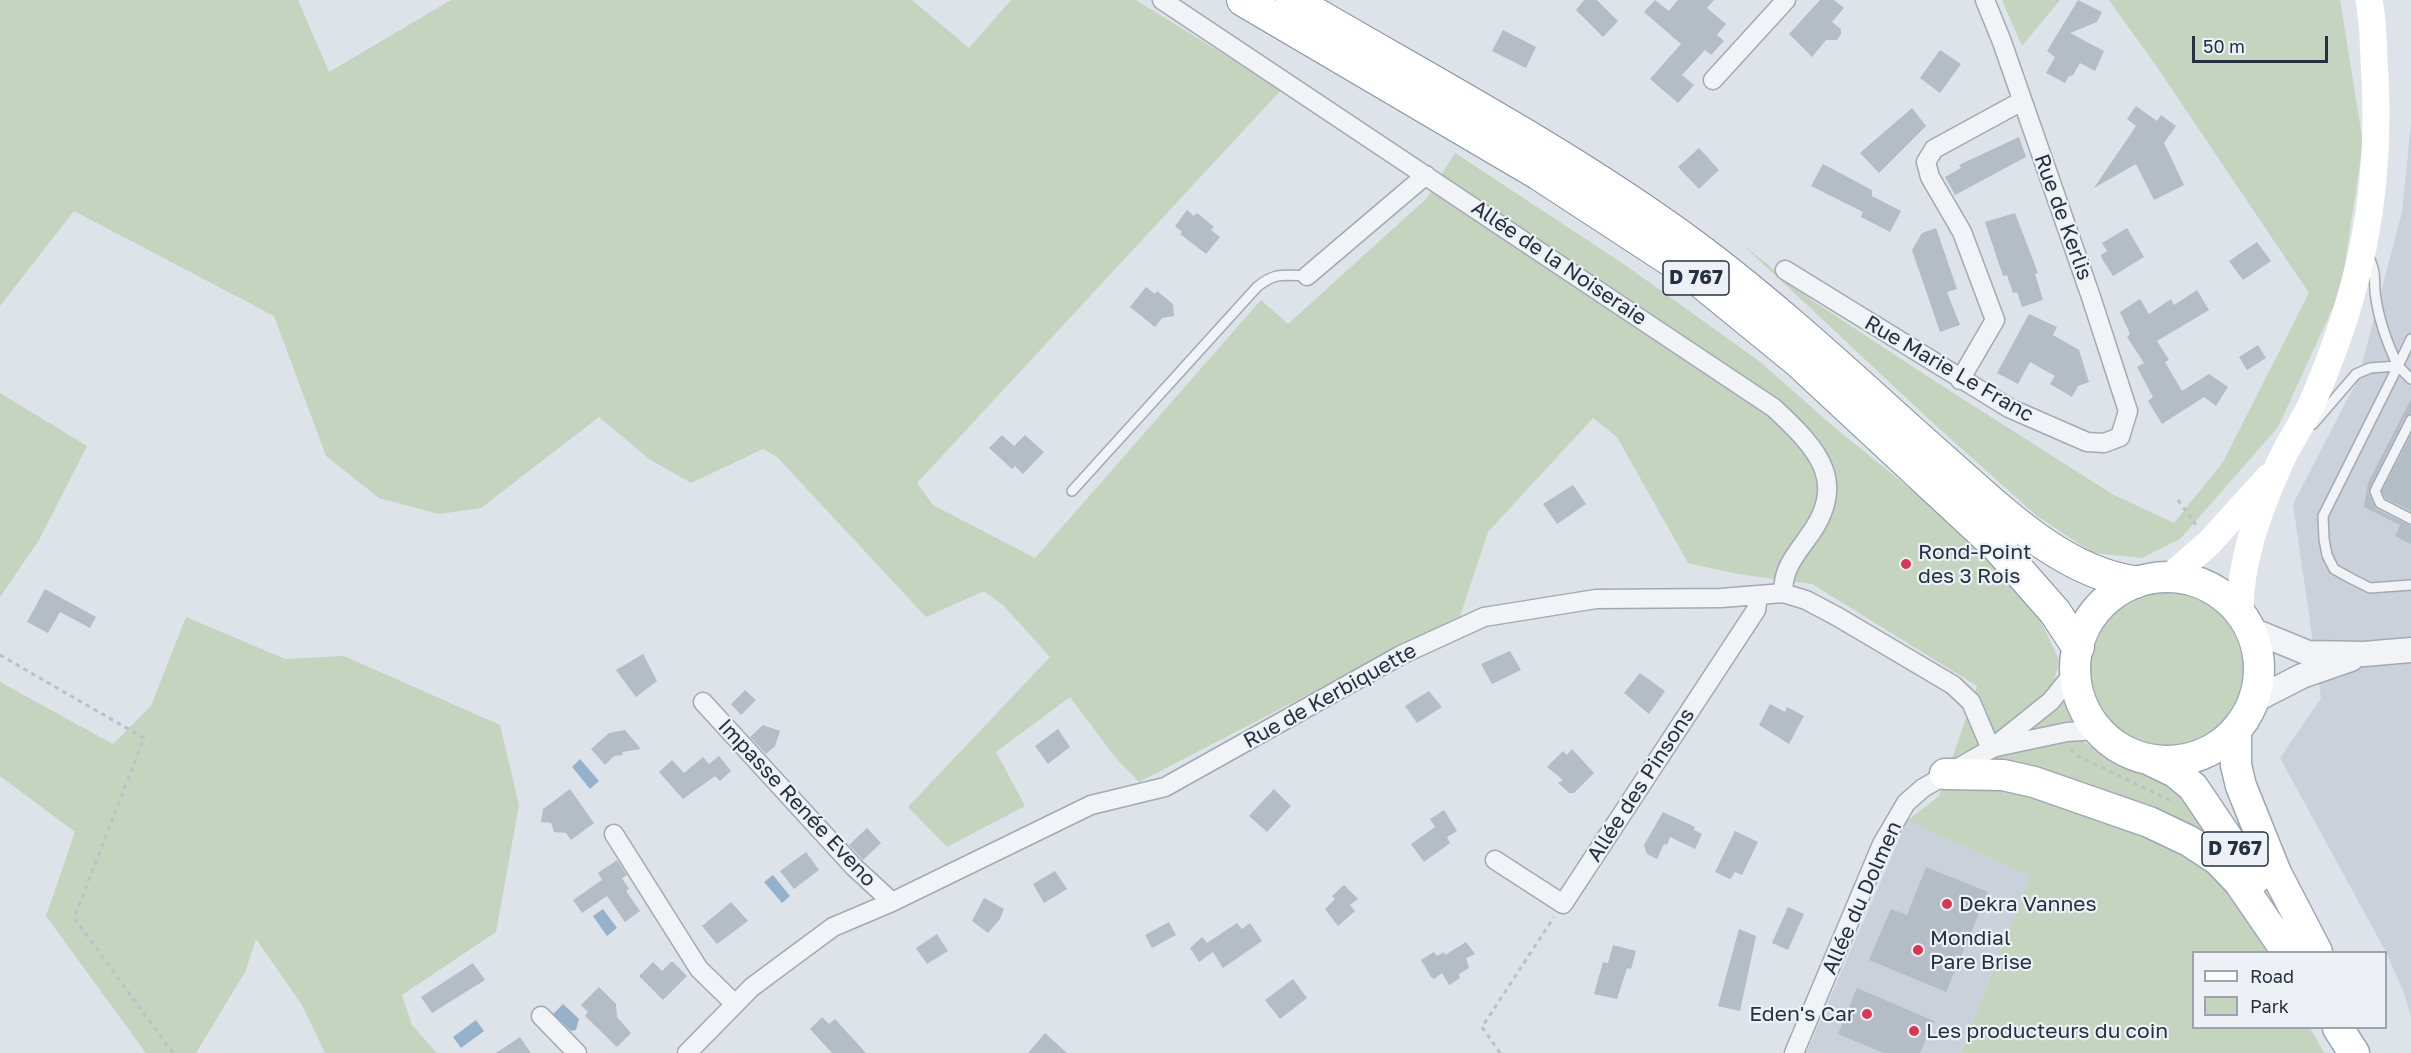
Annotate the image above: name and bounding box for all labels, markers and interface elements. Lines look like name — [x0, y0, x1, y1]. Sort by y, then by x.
scale bar — [2195, 24, 2332, 62]
text: 50 m — [2203, 35, 2245, 57]
street label: Rue de Kerlis — [2029, 151, 2097, 283]
street label: Allée de la Noiseraie — [1467, 195, 1651, 331]
road number: D 767 — [1663, 261, 1729, 295]
street label: Rue Marie Le Franc — [1860, 310, 2038, 428]
place label: Rond-Point des 3 Rois — [1918, 539, 2031, 589]
marker: Rond-Point des 3 Rois — [1899, 557, 1913, 571]
street label: Rue de Kerbiquette — [1239, 638, 1421, 754]
street label: Allée des Pinsons — [1582, 703, 1700, 867]
street label: Impasse Renée Eveno — [713, 714, 881, 892]
street label: Allée du Dolmen — [1817, 817, 1907, 979]
road number: D 767 — [2202, 832, 2268, 866]
place label: Dekra Vannes — [1959, 891, 2097, 917]
marker: Dekra Vannes — [1940, 897, 1954, 911]
place label: Mondial Pare Brise — [1930, 925, 2032, 975]
marker: Mondial Pare Brise — [1911, 943, 1925, 957]
legend — [2192, 951, 2387, 1029]
text: Road — [2250, 965, 2294, 987]
text: Park — [2250, 995, 2289, 1017]
place label: Eden's Car — [1749, 1001, 1855, 1027]
marker: Eden's Car — [1860, 1007, 1874, 1021]
place label: Les producteurs du coin — [1926, 1018, 2168, 1044]
marker: Les producteurs du coin — [1907, 1024, 1921, 1038]

